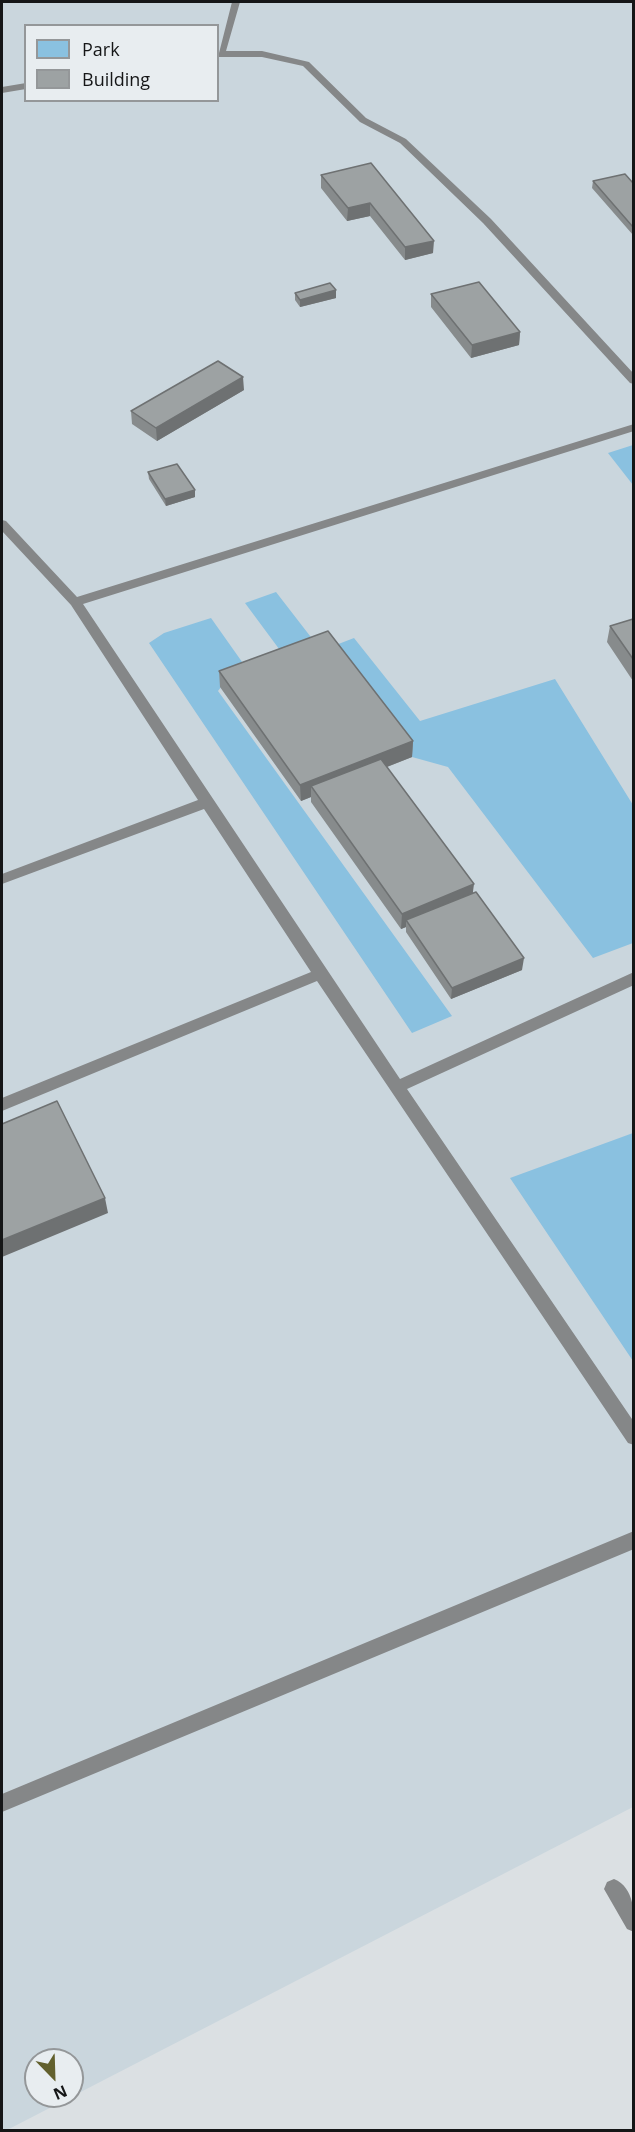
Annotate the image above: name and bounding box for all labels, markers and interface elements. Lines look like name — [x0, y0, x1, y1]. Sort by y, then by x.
legend — [24, 24, 219, 102]
text: Park — [82, 37, 120, 61]
text: Building — [82, 67, 150, 91]
north arrow — [24, 2048, 84, 2108]
text: N — [50, 2080, 71, 2105]

